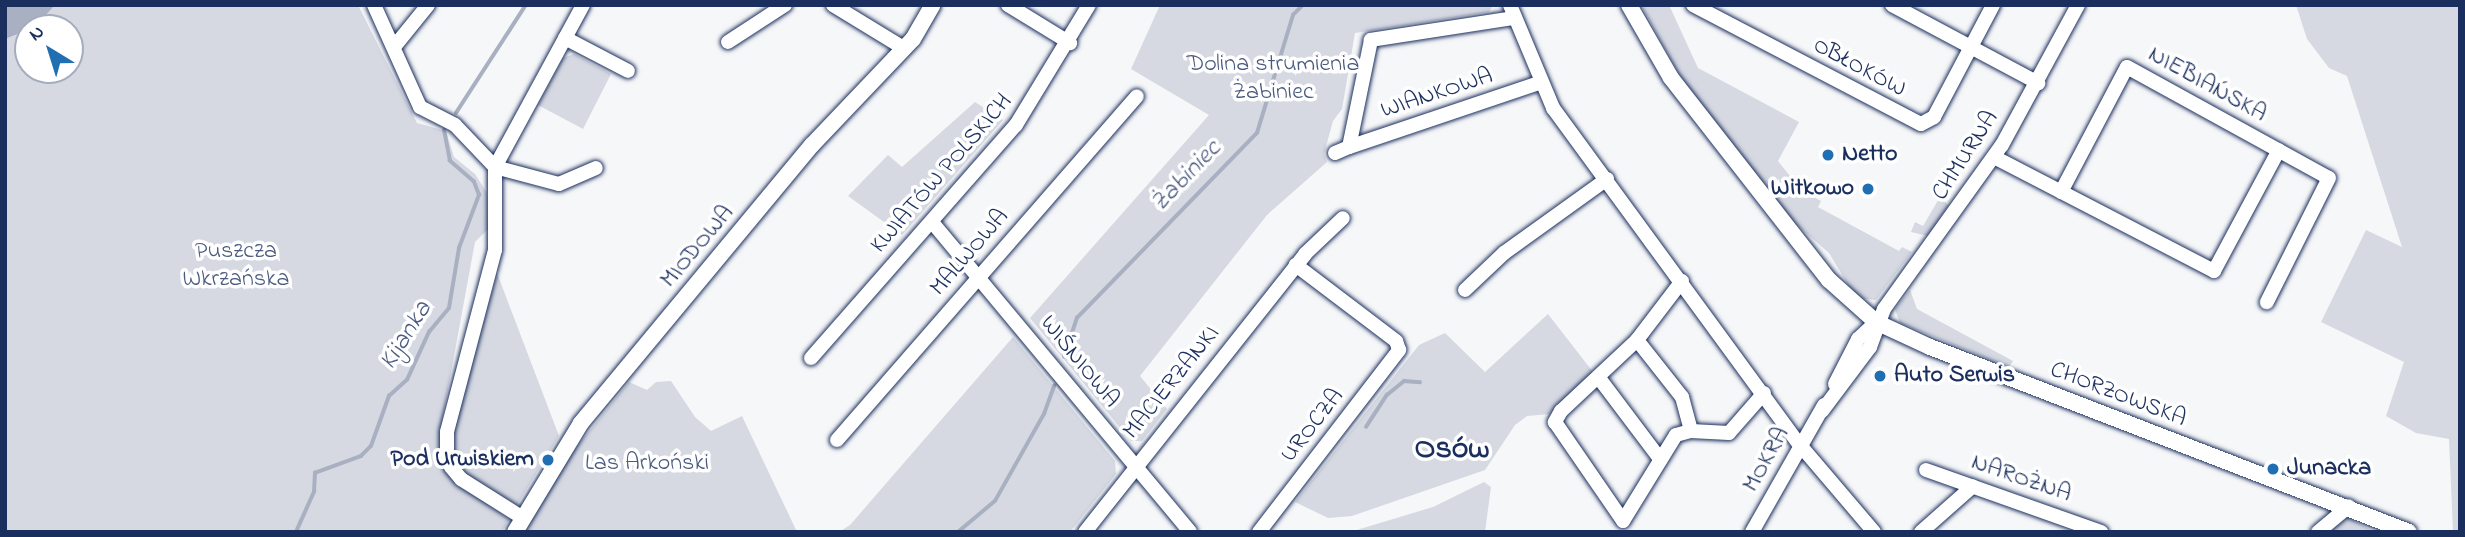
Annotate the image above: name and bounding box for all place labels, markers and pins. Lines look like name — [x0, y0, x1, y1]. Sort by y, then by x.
place label: Netto — [1842, 141, 1898, 169]
marker: Netto — [1820, 147, 1836, 163]
place label: Witkowo — [1771, 175, 1854, 203]
marker: Witkowo — [1860, 181, 1876, 197]
place label: Auto Serwis — [1894, 362, 2015, 390]
marker: Auto Serwis — [1872, 368, 1888, 384]
place label: Pod Urwiskiem — [390, 446, 534, 474]
marker: Pod Urwiskiem — [540, 452, 556, 468]
place label: Junacka — [2287, 455, 2371, 483]
marker: Junacka — [2265, 461, 2281, 477]

